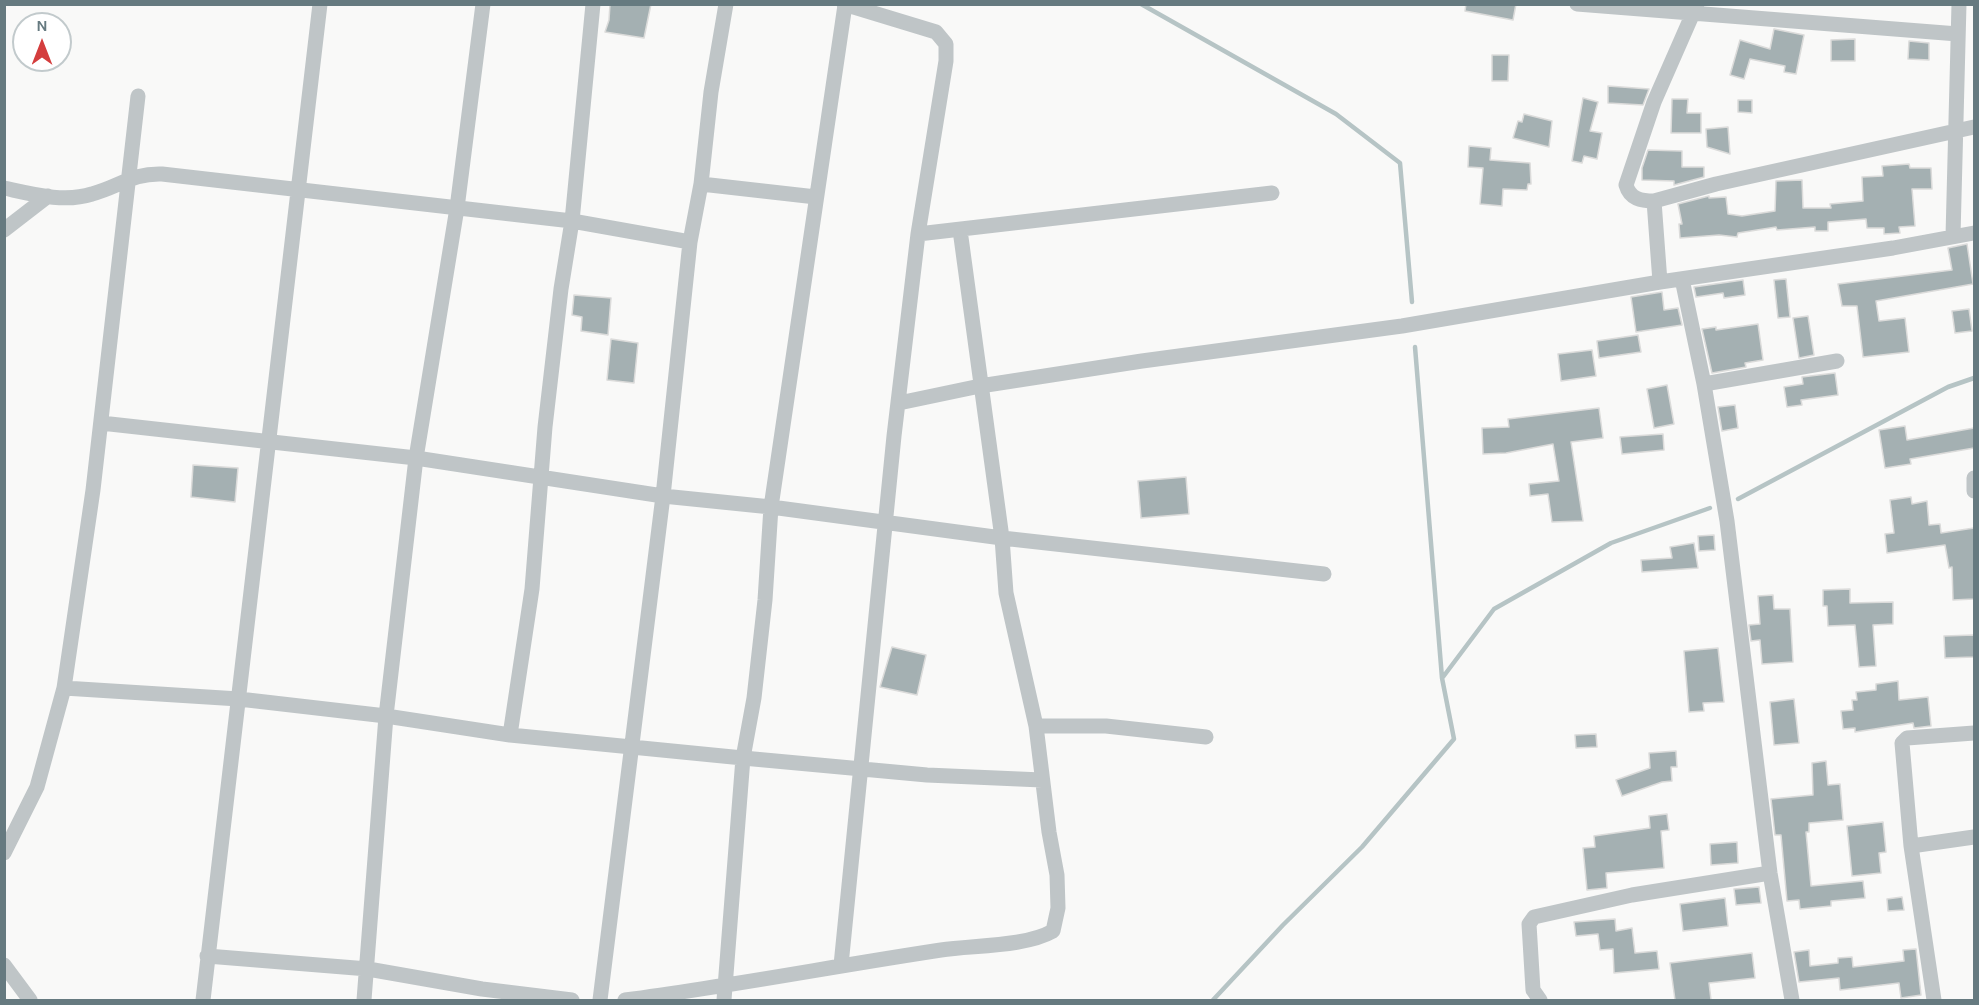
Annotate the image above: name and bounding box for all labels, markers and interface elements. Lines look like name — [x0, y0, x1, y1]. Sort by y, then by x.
north arrow — [12, 12, 72, 72]
text: N — [36, 16, 48, 35]

